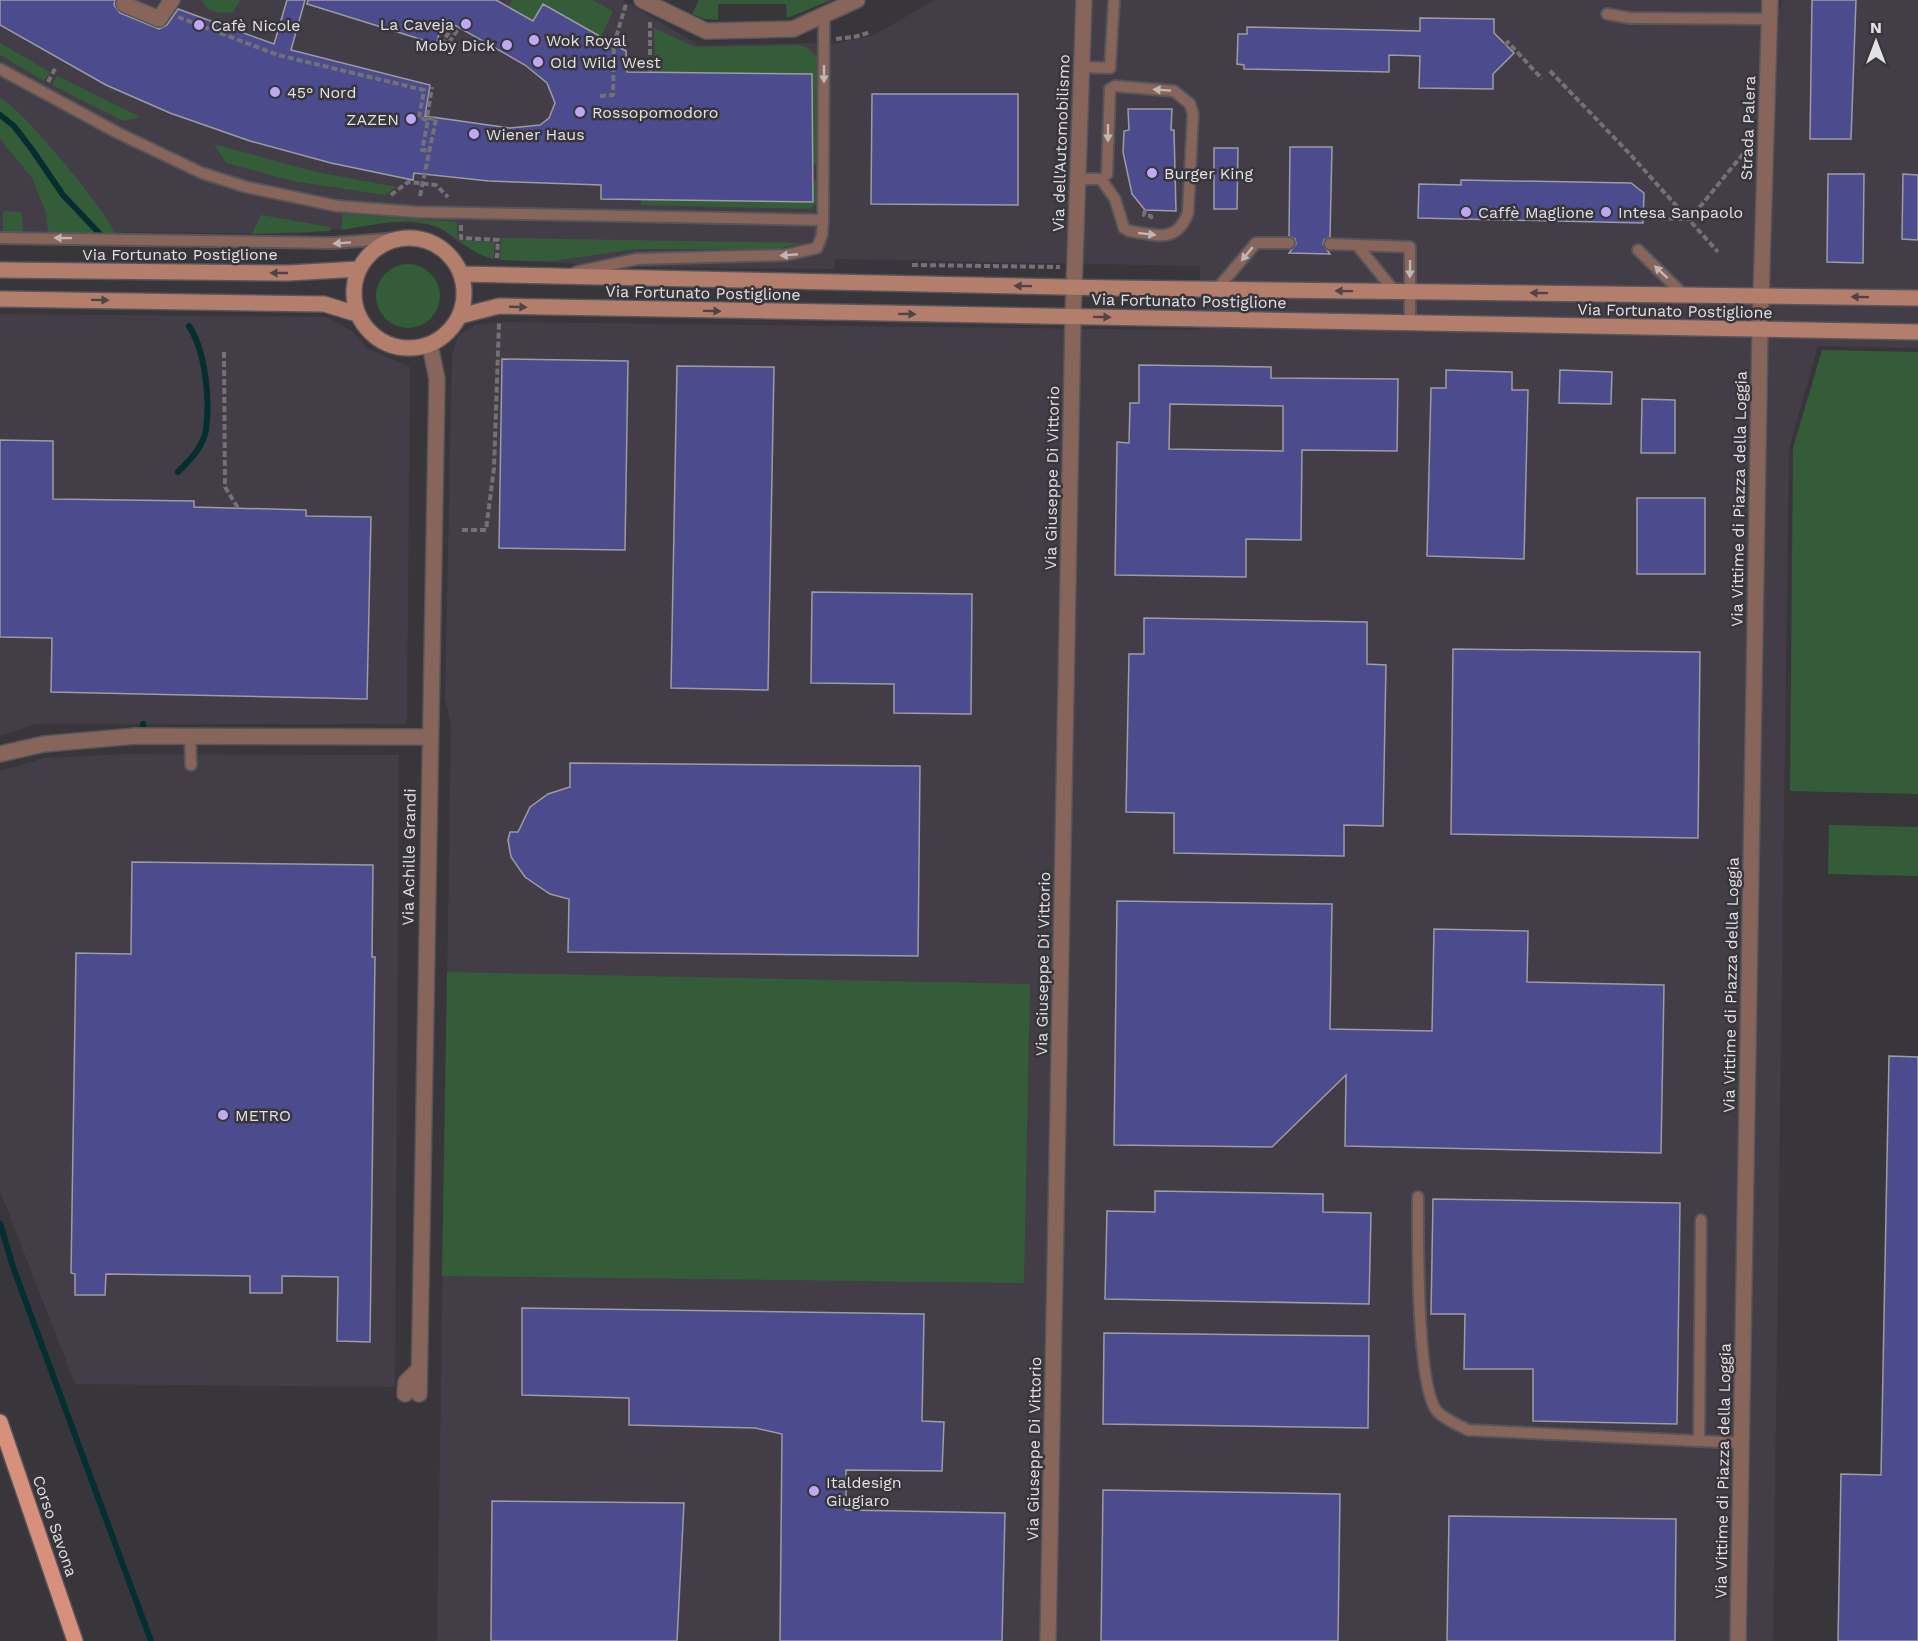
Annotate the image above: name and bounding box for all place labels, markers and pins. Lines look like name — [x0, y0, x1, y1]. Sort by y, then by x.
place label: La Caveja — [380, 15, 454, 34]
place label: Cafè Nicole — [211, 16, 300, 35]
marker: La Caveja — [459, 17, 473, 31]
marker: Cafè Nicole — [192, 18, 206, 32]
place label: Wok Royal — [546, 31, 626, 50]
marker: Wok Royal — [527, 33, 541, 47]
place label: Moby Dick — [415, 36, 495, 55]
marker: Moby Dick — [500, 38, 514, 52]
place label: Old Wild West — [550, 53, 661, 72]
marker: Old Wild West — [531, 55, 545, 69]
place label: 45° Nord — [287, 83, 356, 102]
marker: 45° Nord — [268, 85, 282, 99]
place label: Rossopomodoro — [592, 103, 718, 122]
marker: Rossopomodoro — [573, 105, 587, 119]
place label: ZAZEN — [346, 110, 399, 129]
marker: ZAZEN — [404, 112, 418, 126]
place label: Wiener Haus — [486, 125, 585, 144]
marker: Wiener Haus — [467, 127, 481, 141]
place label: Burger King — [1164, 164, 1253, 183]
marker: Burger King — [1145, 166, 1159, 180]
place label: Caffè Maglione — [1478, 203, 1594, 222]
place label: Intesa Sanpaolo — [1618, 203, 1743, 222]
marker: Caffè Maglione — [1459, 205, 1473, 219]
marker: Intesa Sanpaolo — [1599, 205, 1613, 219]
place label: METRO — [235, 1106, 291, 1125]
marker: METRO — [216, 1108, 230, 1122]
place label: Italdesign Giugiaro — [826, 1473, 902, 1510]
marker: Italdesign Giugiaro — [807, 1484, 821, 1498]

